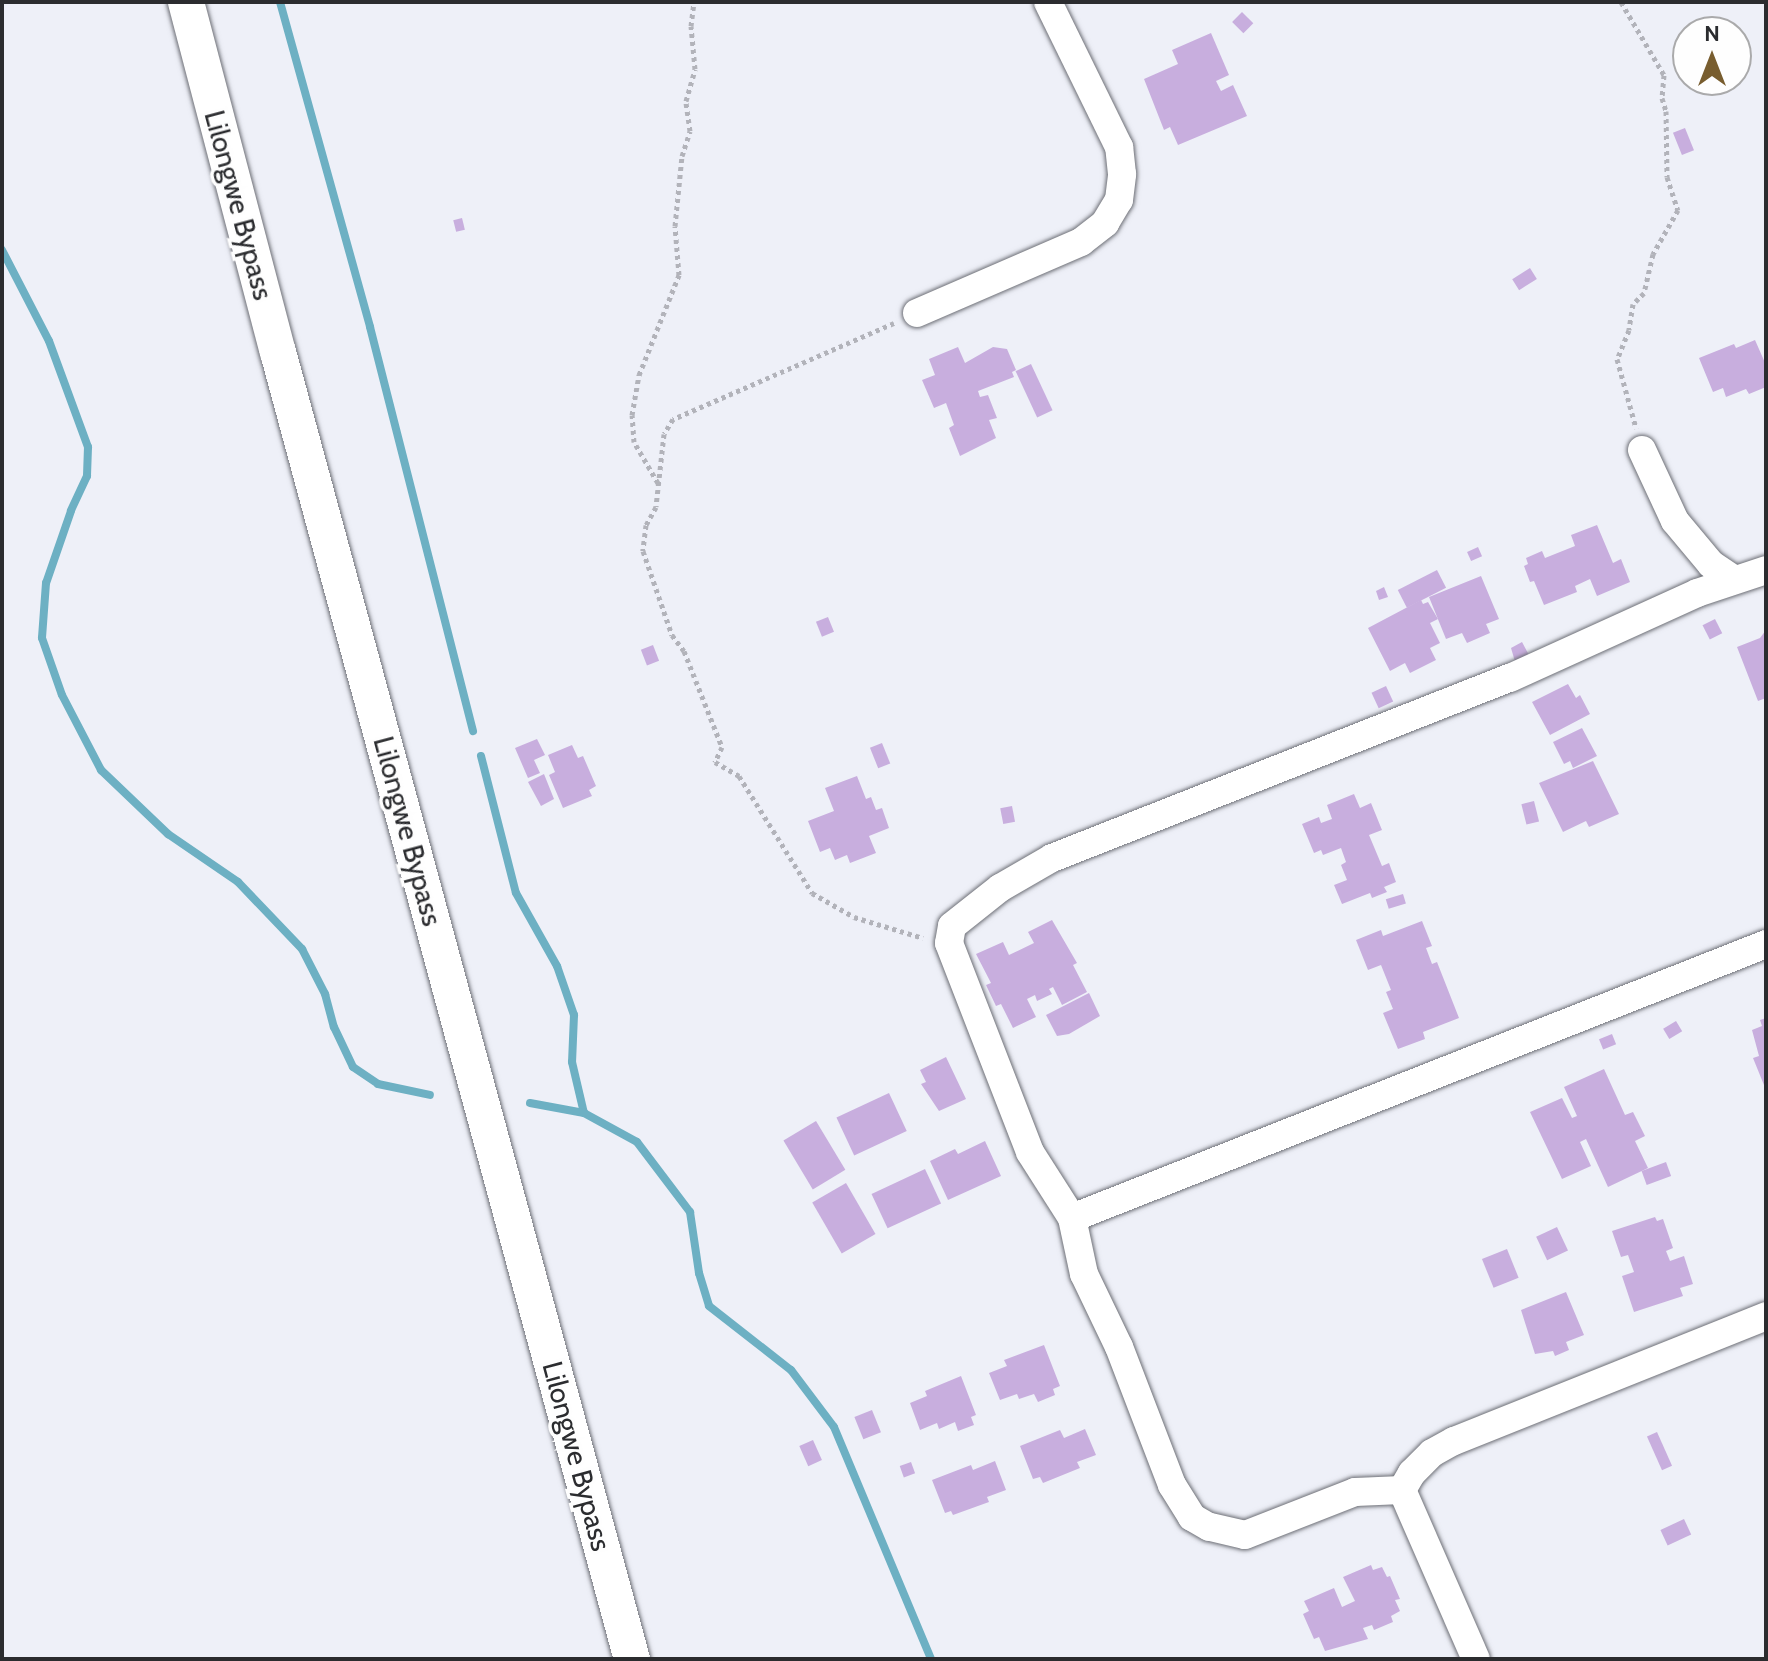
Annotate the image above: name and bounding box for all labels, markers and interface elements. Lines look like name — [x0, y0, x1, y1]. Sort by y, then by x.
north arrow — [1672, 16, 1752, 96]
text: N — [1704, 20, 1720, 47]
street label: Lilongwe Bypass — [198, 107, 280, 303]
street label: Lilongwe Bypass — [367, 733, 449, 929]
street label: Lilongwe Bypass — [536, 1358, 618, 1554]

